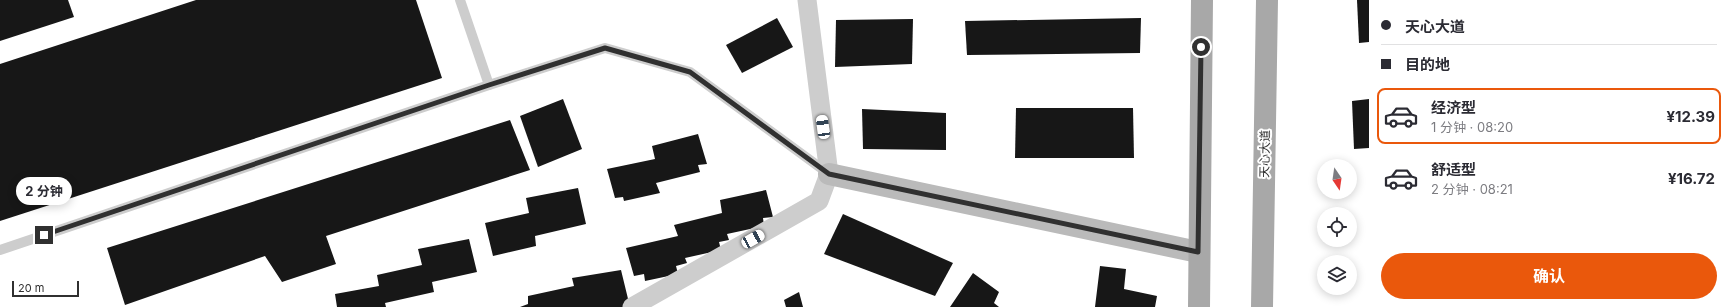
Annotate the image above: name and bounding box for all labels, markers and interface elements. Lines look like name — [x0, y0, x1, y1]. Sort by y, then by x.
text: 天心大道 — [1405, 17, 1465, 36]
route start — [1192, 38, 1210, 56]
text: 目的地 — [1405, 55, 1450, 74]
icon: car — [1383, 98, 1419, 134]
text: 经济型 — [1431, 98, 1476, 117]
text: ¥12.39 — [1666, 107, 1715, 126]
car — [815, 114, 831, 140]
text: 1 分钟 · 08:20 — [1431, 119, 1513, 135]
street label: 天心大道 — [1257, 130, 1272, 178]
north arrow — [1317, 159, 1357, 199]
map controls — [1317, 159, 1357, 295]
icon: car — [1383, 160, 1419, 196]
text: 舒适型 — [1431, 160, 1476, 179]
text: ¥16.72 — [1668, 169, 1715, 188]
callout: 2 分钟 — [16, 177, 72, 205]
text: 2 分钟 · 08:21 — [1431, 181, 1513, 197]
text: 2 分钟 — [25, 183, 63, 199]
button: locate — [1317, 207, 1357, 247]
route end — [35, 226, 53, 244]
car — [740, 228, 766, 250]
button: 确认 — [1381, 253, 1717, 299]
button: layers — [1317, 255, 1357, 295]
scale bar — [12, 279, 79, 298]
text: 20 m — [18, 281, 44, 295]

